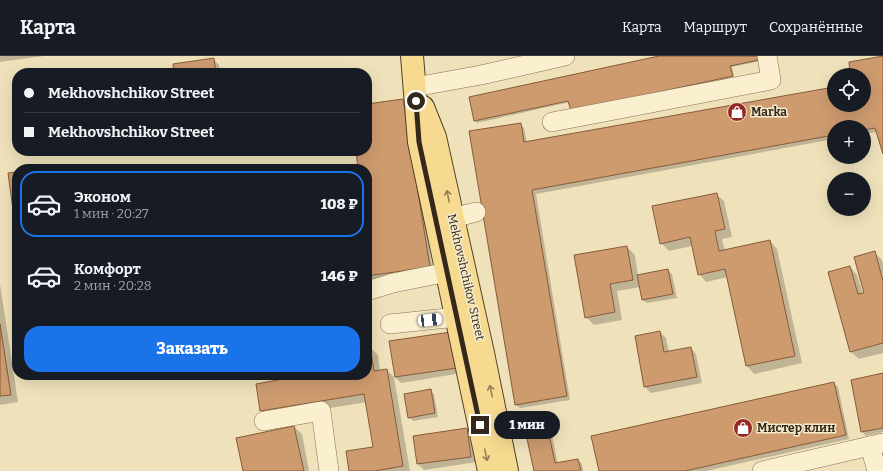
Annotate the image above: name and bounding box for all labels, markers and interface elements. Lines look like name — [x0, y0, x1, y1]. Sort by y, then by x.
text: Карта — [20, 16, 76, 39]
text: Карта — [622, 19, 662, 36]
text: Маршрут — [684, 19, 747, 36]
text: Сохранённые — [769, 19, 863, 36]
map controls — [827, 68, 871, 216]
button: locate — [827, 68, 871, 112]
text: Mekhovshchikov Street — [48, 84, 214, 102]
route start — [407, 92, 425, 110]
shop icon: Marka — [726, 101, 748, 123]
place label: Marka — [751, 105, 787, 119]
button: + — [827, 120, 871, 164]
text: Mekhovshchikov Street — [48, 123, 214, 141]
button: − — [827, 172, 871, 216]
icon: car — [26, 186, 62, 222]
text: Эконом — [74, 188, 131, 206]
one-way arrow — [444, 190, 452, 203]
text: 108 ₽ — [320, 195, 358, 213]
text: 1 мин · 20:27 — [74, 206, 148, 221]
street label: Mekhovshchikov Street — [445, 212, 488, 342]
icon: car — [26, 258, 62, 294]
text: Комфорт — [74, 260, 141, 278]
text: 146 ₽ — [321, 267, 358, 285]
text: 2 мин · 20:28 — [74, 278, 152, 293]
car — [417, 313, 443, 327]
button: Заказать — [24, 326, 360, 372]
one-way arrow — [487, 385, 495, 398]
callout: 1 мин — [494, 411, 560, 439]
route end — [471, 416, 489, 434]
text: 1 мин — [509, 417, 545, 432]
shop icon: Мистер клин — [732, 417, 754, 439]
place label: Мистер клин — [757, 421, 835, 435]
one-way arrow — [482, 448, 490, 461]

